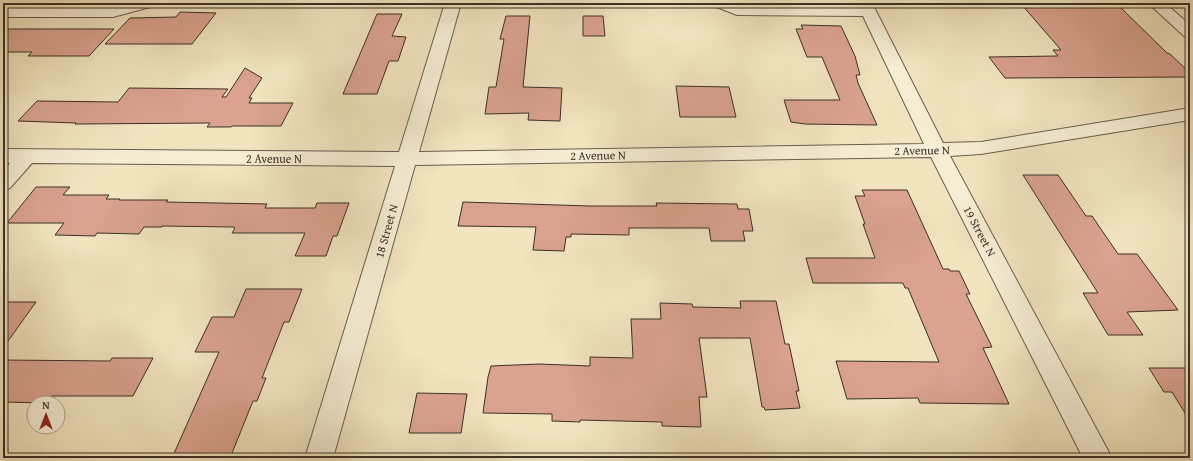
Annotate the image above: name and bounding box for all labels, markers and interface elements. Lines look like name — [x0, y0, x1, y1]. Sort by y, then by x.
street label: 2 Avenue N — [894, 141, 950, 159]
street label: 2 Avenue N — [570, 146, 626, 164]
street label: 2 Avenue N — [246, 150, 302, 167]
street label: 18 Street N — [370, 202, 402, 260]
street label: 19 Street N — [960, 203, 1000, 259]
north arrow — [26, 395, 66, 435]
text: N — [42, 397, 50, 413]

